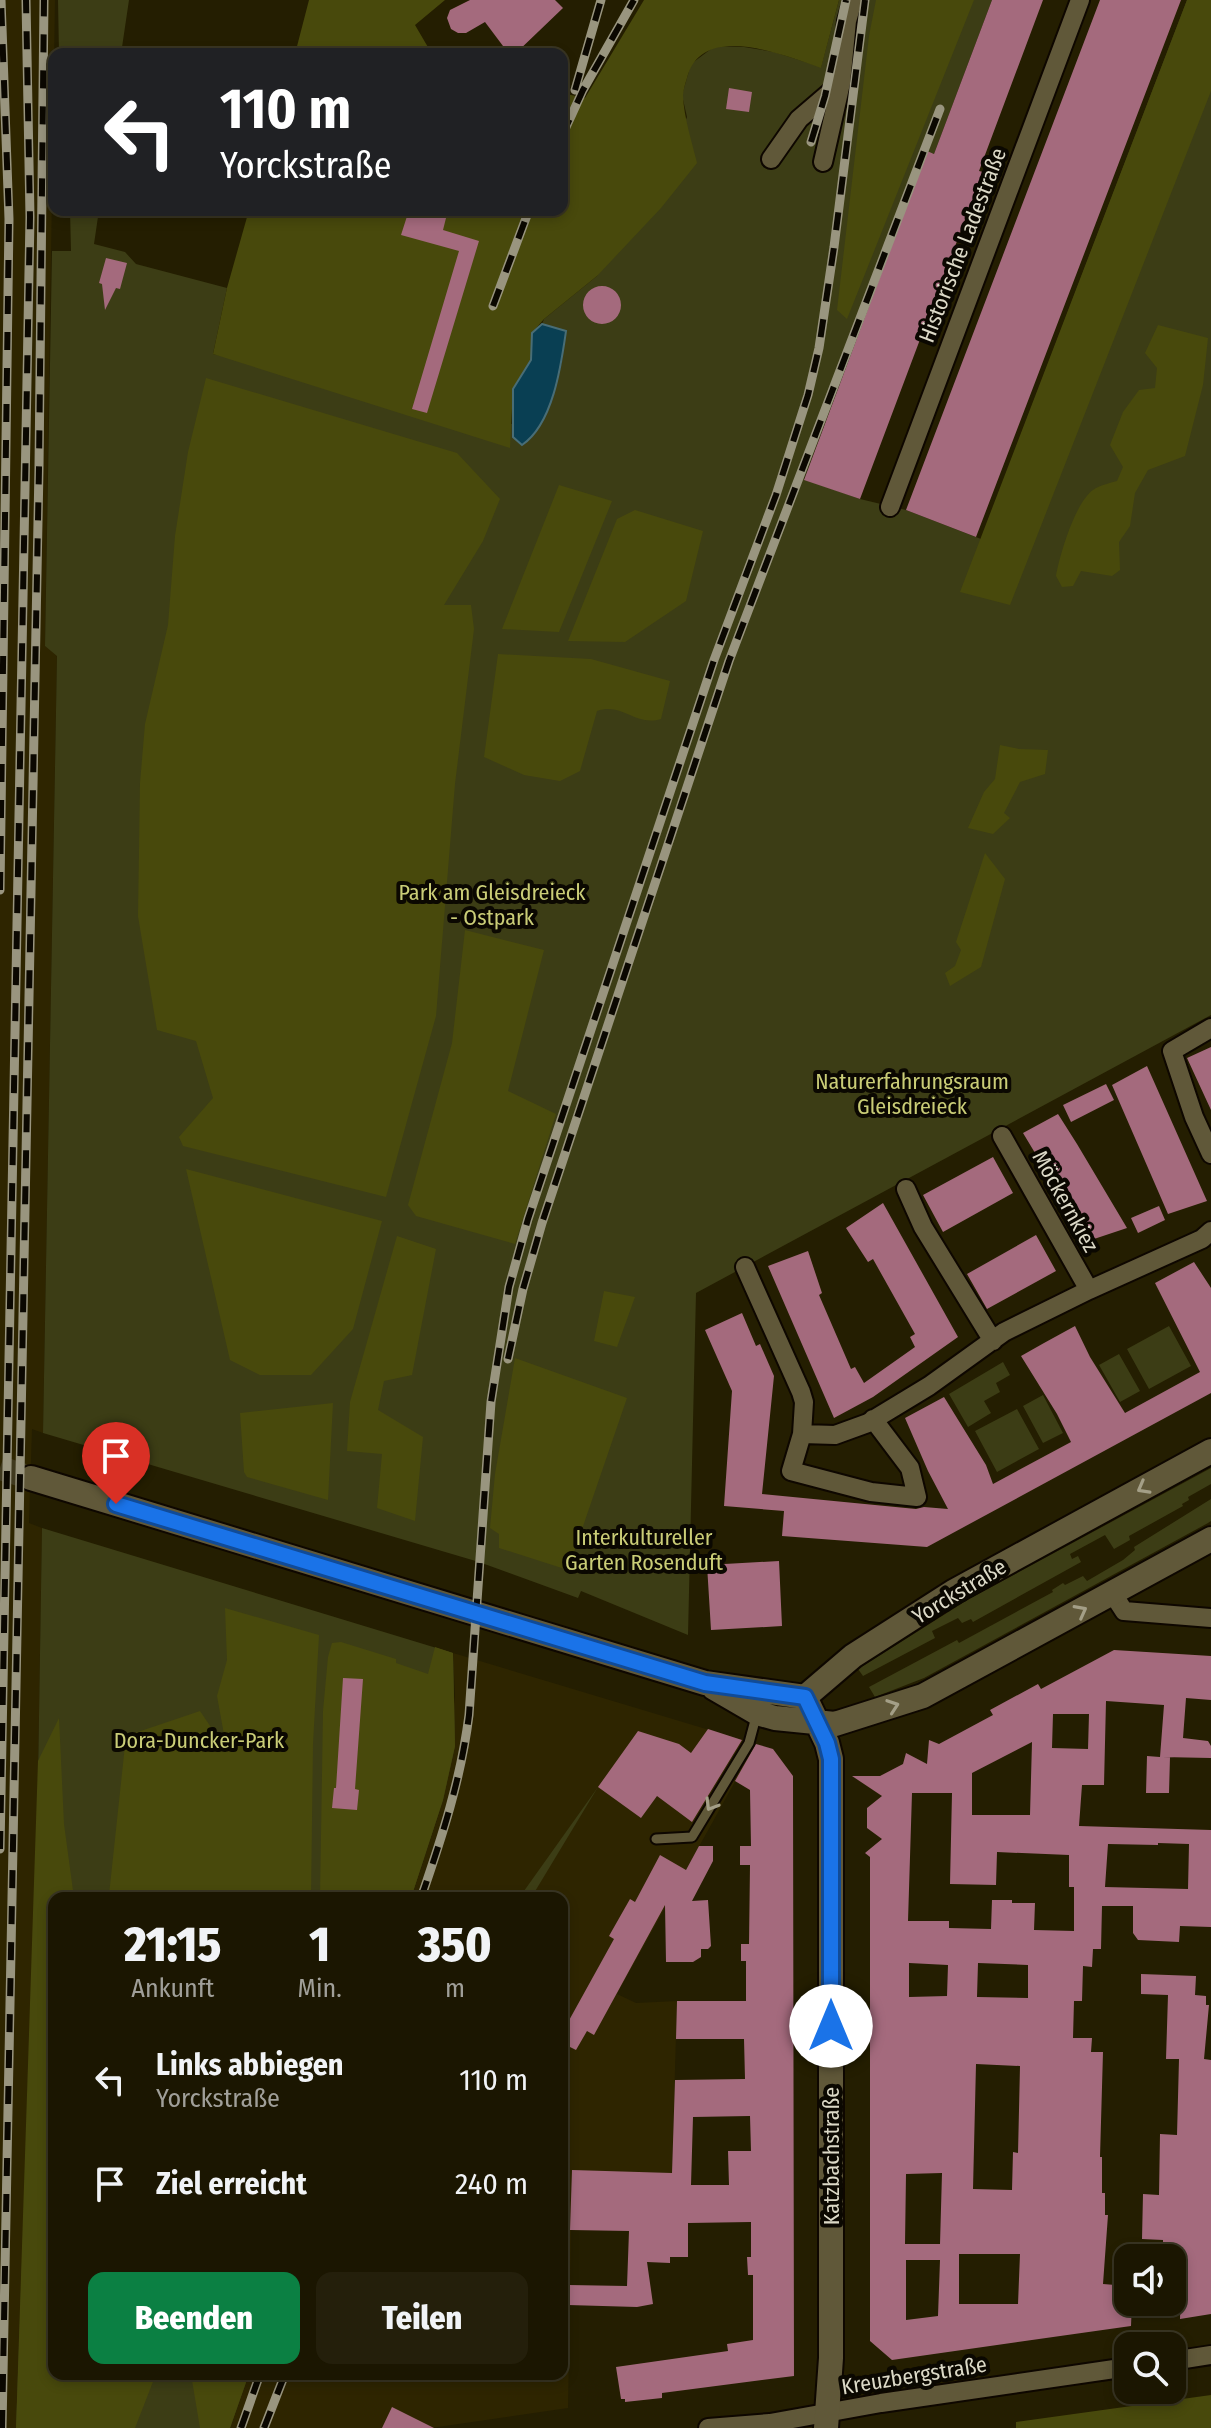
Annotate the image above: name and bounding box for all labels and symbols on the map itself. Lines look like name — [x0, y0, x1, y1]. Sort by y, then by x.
street label: Historische Ladestraße — [913, 144, 1012, 346]
park label: Park am Gleisdreieck - Ostpark — [398, 879, 586, 931]
park label: Naturerfahrungsraum Gleisdreieck — [815, 1068, 1009, 1120]
street label: Möckernkiez — [1027, 1146, 1105, 1257]
pin — [82, 1422, 150, 1504]
one-way arrow — [1137, 1478, 1151, 1494]
park label: Interkultureller Garten Rosenduft — [565, 1524, 724, 1576]
street label: Yorckstraße — [907, 1553, 1011, 1630]
one-way arrow — [1073, 1606, 1087, 1621]
one-way arrow — [885, 1700, 899, 1716]
park label: Dora-Duncker-Park — [114, 1727, 285, 1754]
one-way arrow — [706, 1797, 721, 1811]
position arrow — [789, 1984, 873, 2068]
street label: Katzbachstraße — [818, 2087, 845, 2225]
street label: Kreuzbergstraße — [839, 2351, 989, 2400]

